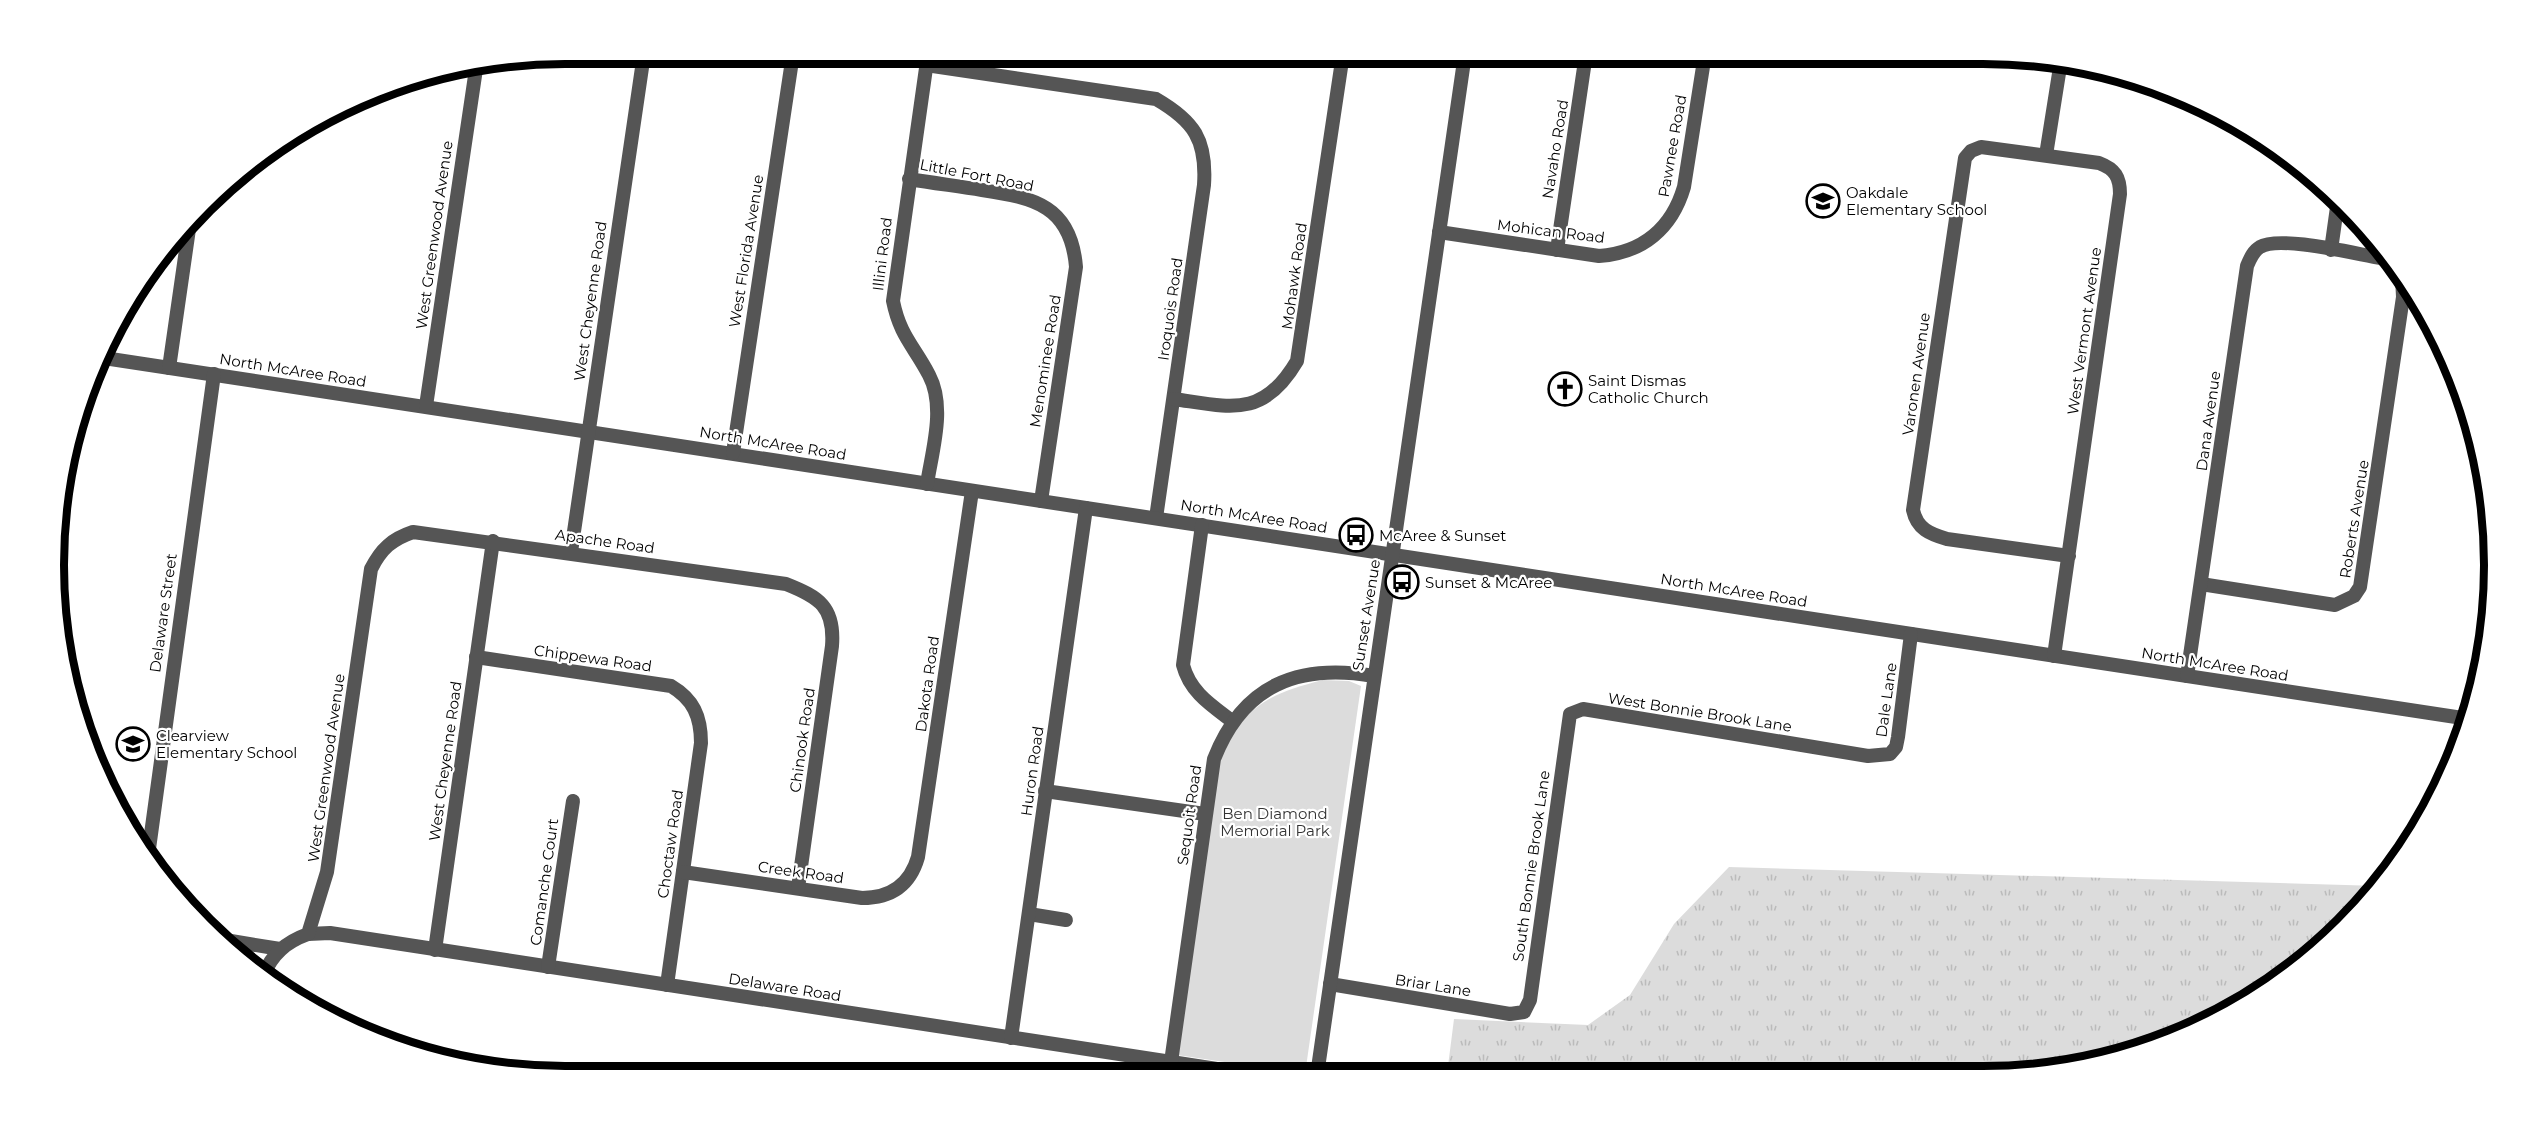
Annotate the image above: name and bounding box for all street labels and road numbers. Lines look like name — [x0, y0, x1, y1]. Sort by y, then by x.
street label: Pawnee Road — [1654, 93, 1690, 199]
street label: Navaho Road — [1538, 98, 1572, 200]
street label: West Greenwood Avenue — [411, 139, 457, 331]
street label: Little Fort Road — [918, 155, 1036, 195]
street label: West Florida Avenue — [725, 173, 767, 329]
street label: Mohican Road — [1496, 215, 1606, 247]
street label: Illini Road — [868, 216, 896, 292]
street label: West Cheyenne Road — [569, 220, 611, 382]
street label: Mohawk Road — [1277, 221, 1311, 331]
street label: West Vermont Avenue — [2063, 246, 2105, 416]
street label: Iroquois Road — [1153, 256, 1187, 362]
street label: Menominee Road — [1025, 293, 1065, 429]
street label: Varonen Avenue — [1898, 311, 1934, 437]
street label: North McAree Road — [218, 349, 368, 391]
street label: Dana Avenue — [2192, 370, 2224, 472]
street label: North McAree Road — [698, 422, 848, 464]
street label: Roberts Avenue — [2335, 458, 2373, 580]
street label: North McAree Road — [1179, 495, 1329, 537]
street label: Apache Road — [554, 525, 656, 557]
street label: Delaware Street — [145, 552, 181, 674]
street label: Sunset Avenue — [1348, 558, 1384, 672]
street label: North McAree Road — [1659, 569, 1809, 611]
street label: Dakota Road — [911, 635, 943, 733]
street label: Chippewa Road — [533, 640, 653, 676]
street label: North McAree Road — [2140, 643, 2290, 685]
street label: Dale Lane — [1871, 661, 1901, 739]
street label: West Greenwood Avenue — [303, 672, 349, 864]
street label: West Cheyenne Road — [424, 680, 466, 842]
street label: Chinook Road — [785, 686, 819, 794]
street label: West Bonnie Brook Lane — [1607, 688, 1793, 736]
street label: Huron Road — [1016, 725, 1048, 817]
street label: Sequoit Road — [1173, 764, 1205, 866]
street label: South Bonnie Brook Lane — [1508, 769, 1554, 963]
street label: Choctaw Road — [653, 788, 687, 900]
street label: Comanche Court — [526, 817, 562, 947]
street label: Creek Road — [757, 857, 845, 887]
street label: Delaware Road — [727, 969, 843, 1005]
street label: Briar Lane — [1394, 970, 1472, 1000]

